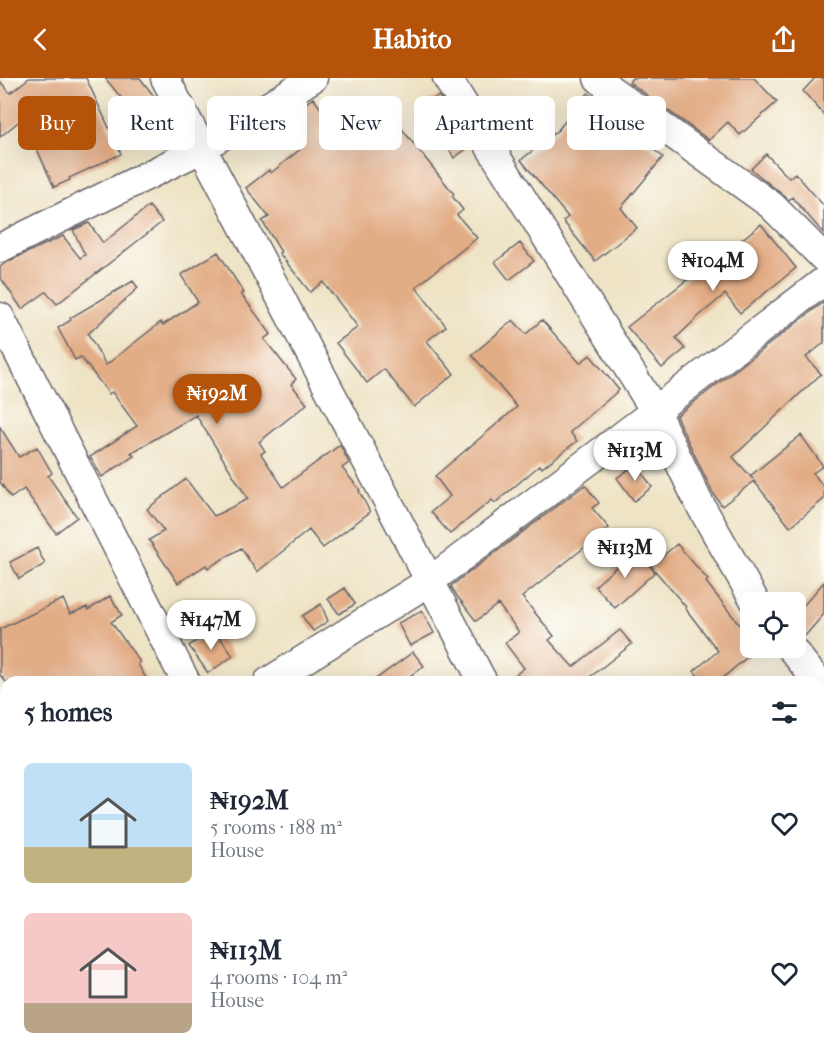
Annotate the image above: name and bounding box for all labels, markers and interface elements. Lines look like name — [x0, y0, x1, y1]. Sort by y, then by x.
icon: back — [24, 23, 57, 56]
text: Habito — [373, 23, 451, 55]
icon: share — [767, 23, 800, 56]
chip: Buy — [18, 96, 96, 150]
chip: Rent — [108, 96, 195, 150]
chip: Filters — [207, 96, 307, 150]
chip: New — [319, 96, 402, 150]
chip: Apartment — [414, 96, 555, 150]
chip: House — [567, 96, 666, 150]
pin: ₦104M — [671, 241, 755, 292]
text: ₦104M — [682, 249, 744, 272]
pin: ₦192M — [175, 374, 259, 425]
text: ₦192M — [187, 382, 247, 405]
pin: ₦113M — [593, 431, 677, 482]
text: ₦113M — [607, 439, 663, 462]
pin: ₦113M — [583, 528, 667, 579]
text: ₦113M — [597, 536, 653, 559]
map controls — [740, 592, 806, 658]
button: locate — [740, 592, 806, 658]
pin: ₦147M — [169, 600, 253, 651]
text: ₦147M — [181, 608, 241, 631]
icon: filters — [768, 696, 801, 729]
text: 5 homes — [24, 697, 112, 728]
text: ₦192M — [210, 785, 289, 816]
icon: home — [72, 787, 144, 859]
icon: heart — [768, 807, 801, 840]
text: 5 rooms · 188 m² — [210, 816, 342, 839]
text: House — [210, 839, 264, 862]
text: ₦113M — [210, 935, 282, 966]
icon: home — [72, 937, 144, 1009]
icon: heart — [768, 957, 801, 990]
text: 4 rooms · 104 m² — [210, 966, 348, 989]
text: House — [210, 989, 264, 1012]

